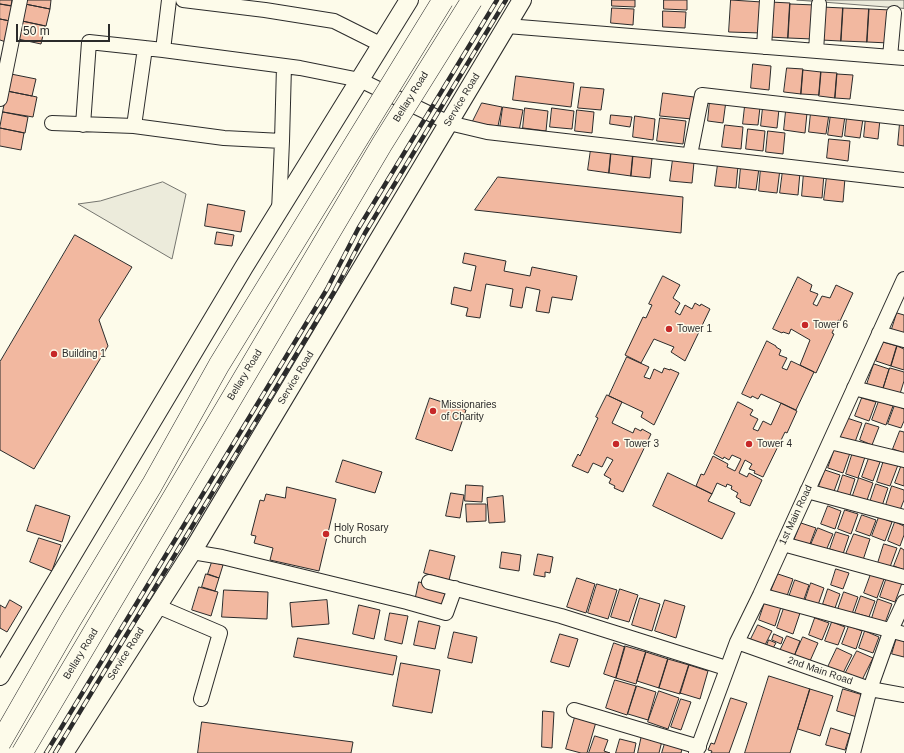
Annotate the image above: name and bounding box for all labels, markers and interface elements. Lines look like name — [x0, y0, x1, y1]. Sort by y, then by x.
scale bar — [18, 16, 112, 42]
text: 50 m — [23, 24, 50, 38]
street label: Bellary Road — [391, 70, 431, 124]
street label: Service Road — [441, 71, 483, 129]
place label: Tower 6 — [813, 319, 848, 331]
marker: Tower 6 — [800, 320, 810, 330]
place label: Tower 1 — [677, 323, 712, 335]
marker: Tower 1 — [664, 324, 674, 334]
street label: Bellary Road — [225, 347, 265, 403]
place label: Building 1 — [62, 348, 106, 360]
marker: Building 1 — [49, 349, 59, 359]
street label: Service Road — [275, 349, 317, 407]
place label: Missionaries of Charity — [441, 399, 497, 422]
marker: Missionaries of Charity — [428, 406, 438, 416]
place label: Tower 3 — [624, 438, 659, 450]
place label: Tower 4 — [757, 438, 792, 450]
marker: Tower 3 — [611, 439, 621, 449]
marker: Tower 4 — [744, 439, 754, 449]
street label: 1st Main Road — [777, 483, 815, 547]
place label: Holy Rosary Church — [334, 522, 388, 546]
marker: Holy Rosary Church — [321, 529, 331, 539]
street label: Service Road — [105, 625, 147, 683]
street label: Bellary Road — [61, 626, 101, 682]
street label: 2nd Main Road — [786, 654, 854, 688]

